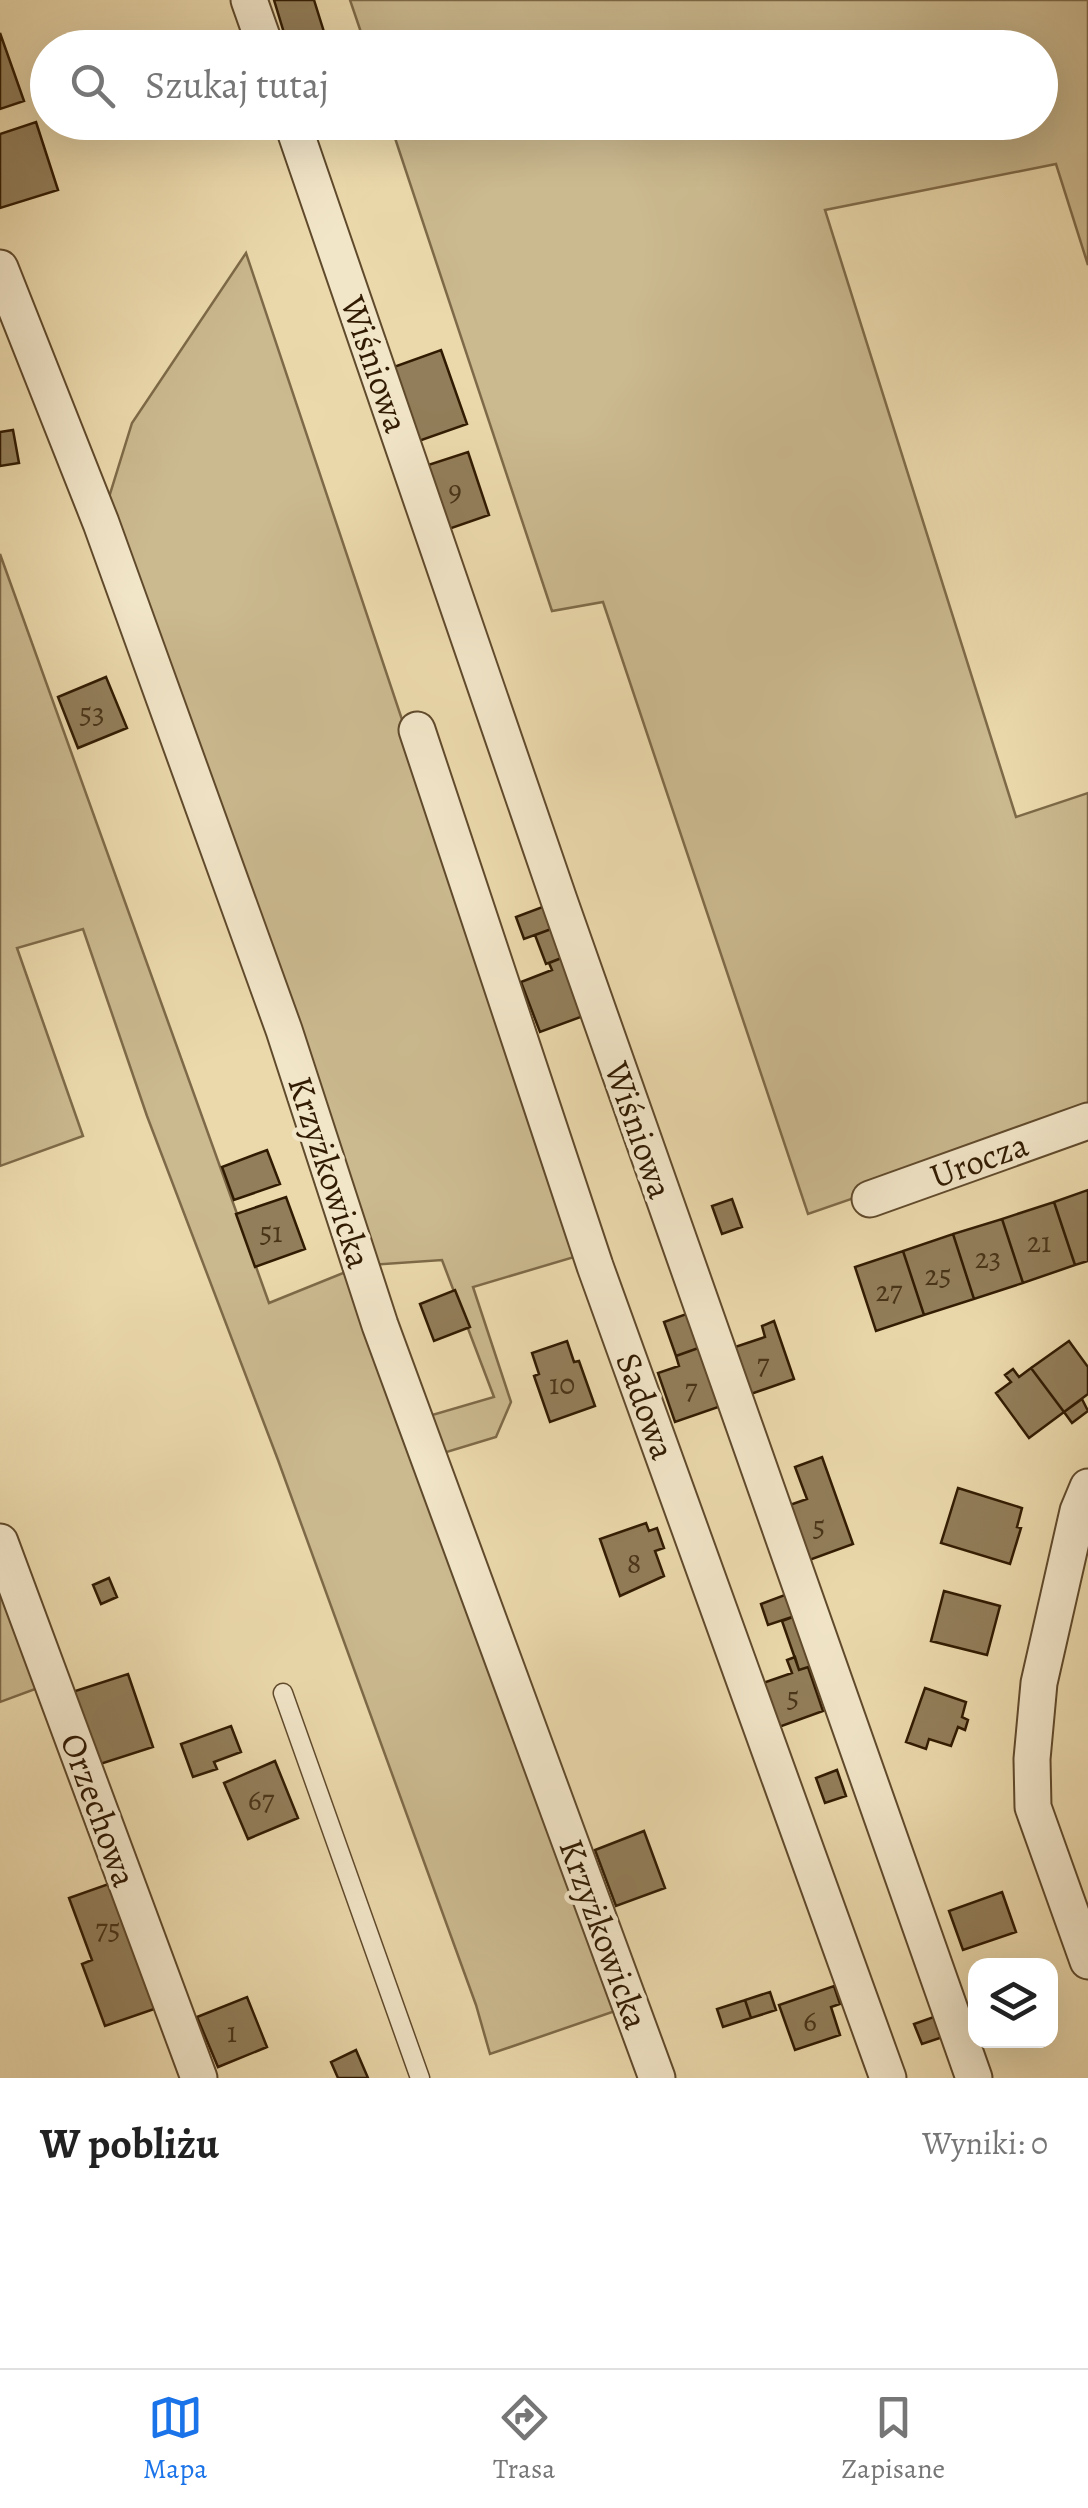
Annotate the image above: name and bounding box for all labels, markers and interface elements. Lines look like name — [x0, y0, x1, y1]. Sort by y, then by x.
search box — [30, 30, 1058, 140]
icon: search — [65, 58, 120, 113]
text: Szukaj tutaj — [145, 59, 329, 111]
street label: Wiśniowa — [329, 288, 421, 439]
house number: 9 — [448, 471, 462, 511]
house number: 53 — [79, 693, 105, 733]
street label: Wiśniowa — [593, 1054, 685, 1205]
street label: Krzyżkowicka — [276, 1070, 384, 1275]
street label: Urocza — [923, 1120, 1035, 1200]
house number: 51 — [259, 1212, 283, 1252]
house number: 21 — [1027, 1222, 1051, 1262]
house number: 23 — [975, 1238, 1001, 1278]
house number: 25 — [924, 1255, 952, 1295]
house number: 27 — [876, 1271, 903, 1311]
house number: 7 — [757, 1344, 770, 1384]
street label: Sadowa — [605, 1346, 688, 1467]
house number: 10 — [549, 1364, 575, 1404]
house number: 7 — [685, 1369, 698, 1409]
house number: 5 — [813, 1506, 825, 1546]
house number: 8 — [627, 1543, 641, 1583]
house number: 5 — [787, 1677, 799, 1717]
street label: Orzechowa — [49, 1727, 149, 1894]
house number: 67 — [248, 1780, 275, 1820]
street label: Krzyżkowicka — [547, 1832, 661, 2036]
house number: 75 — [95, 1909, 121, 1949]
map controls — [968, 1958, 1058, 2048]
button: layers — [968, 1958, 1058, 2048]
house number: 6 — [803, 2001, 817, 2041]
house number: 1 — [227, 2012, 237, 2052]
text: W pobliżu — [40, 2115, 219, 2172]
text: Wyniki: 0 — [922, 2121, 1048, 2165]
tab: Mapa — [143, 2390, 207, 2488]
tab: Trasa — [493, 2390, 555, 2488]
tab: Zapisane — [841, 2390, 945, 2488]

